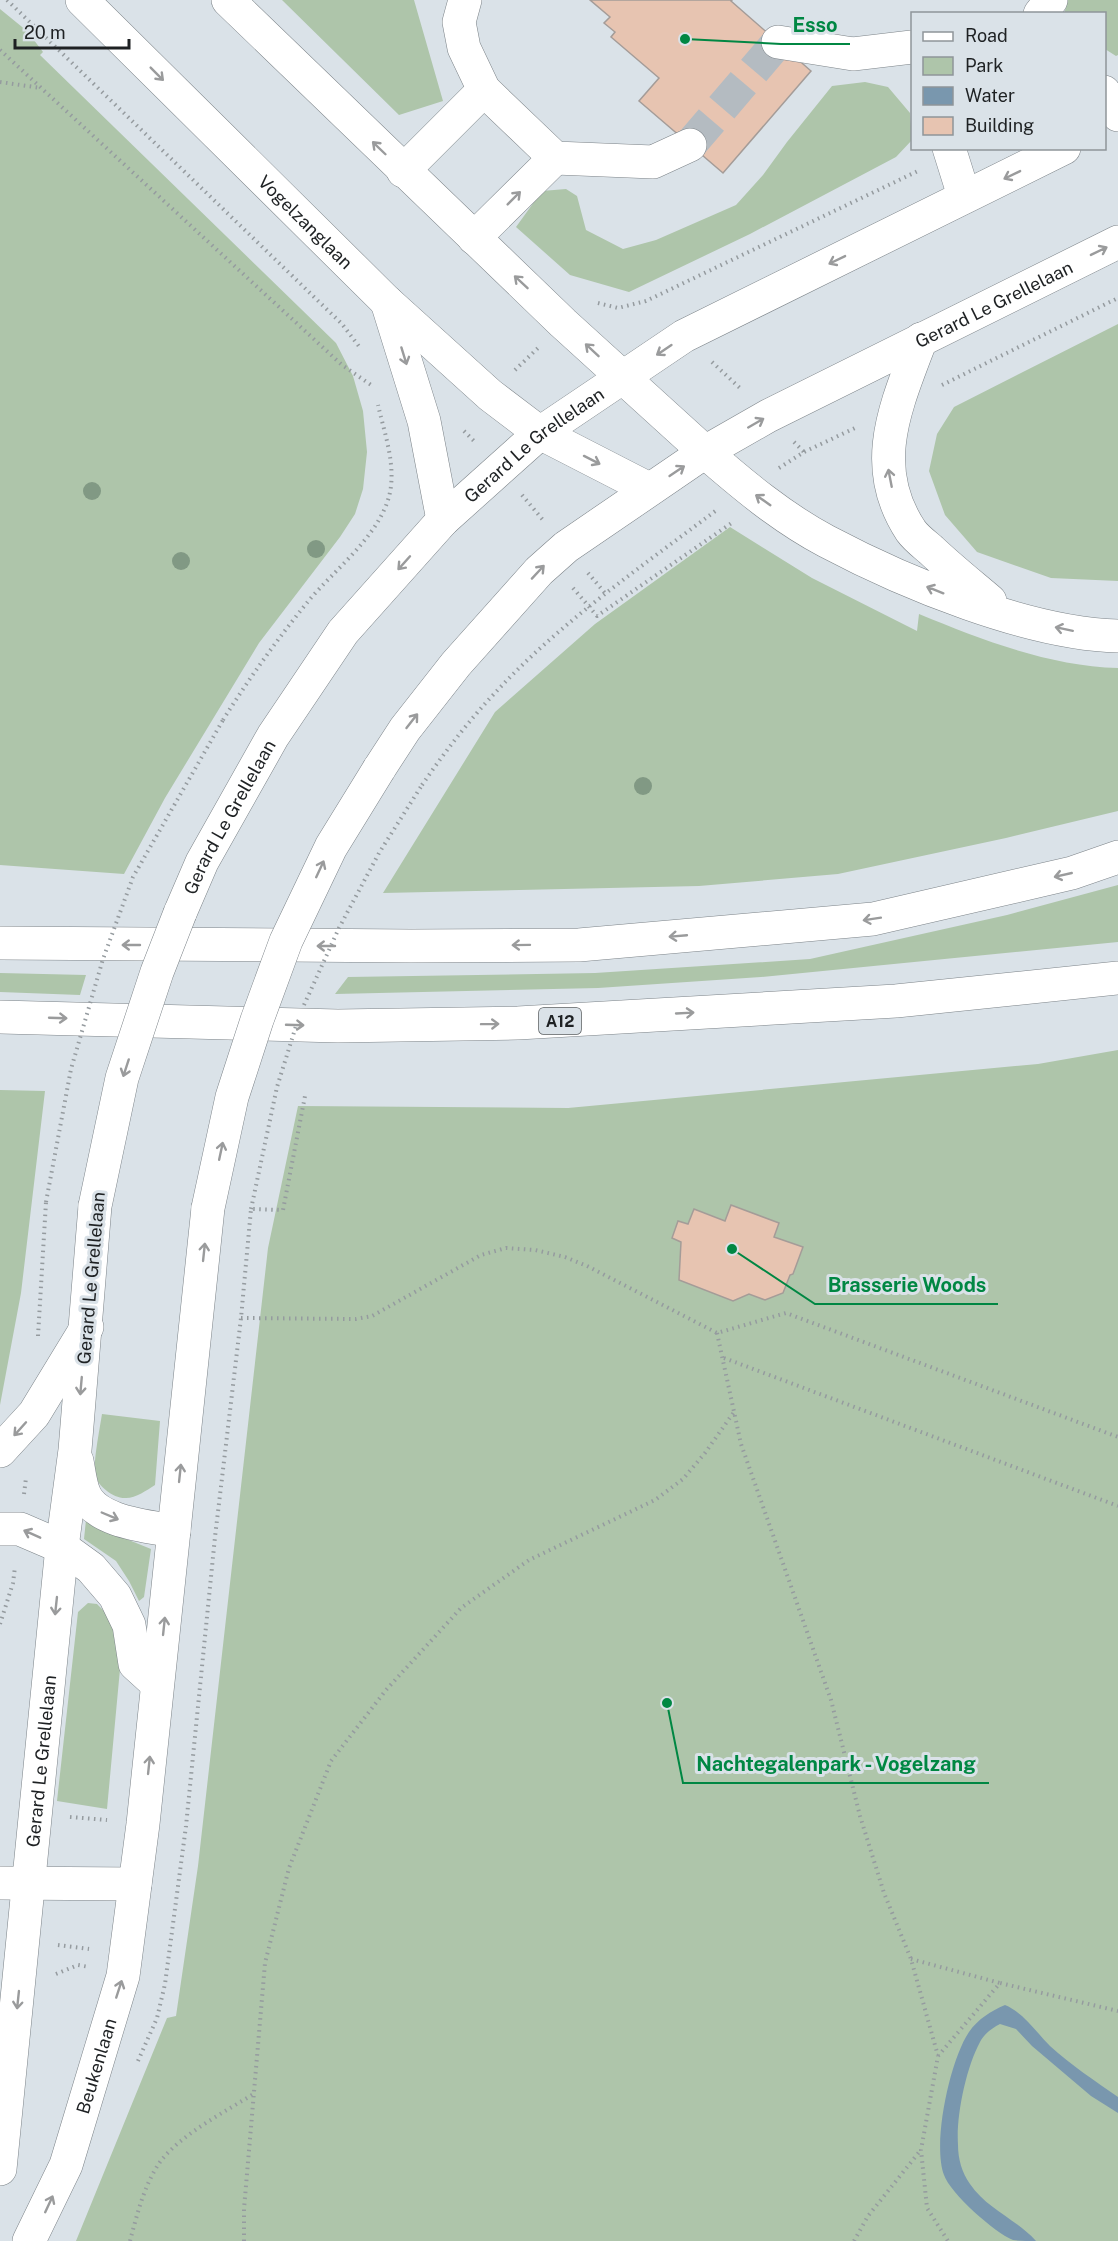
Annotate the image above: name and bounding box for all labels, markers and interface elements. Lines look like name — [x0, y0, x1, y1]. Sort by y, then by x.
callout: Esso — [781, 6, 850, 44]
scale bar — [15, 12, 129, 50]
legend — [911, 12, 1106, 150]
text: Esso — [792, 13, 838, 37]
text: 20 m — [24, 22, 66, 43]
text: Road — [965, 25, 1008, 46]
text: Park — [965, 55, 1003, 76]
one-way arrow — [150, 67, 165, 81]
text: Water — [965, 85, 1015, 106]
text: Building — [965, 115, 1034, 136]
one-way arrow — [372, 141, 387, 155]
one-way arrow — [1003, 169, 1021, 181]
street label: Vogelzanglaan — [254, 171, 357, 273]
one-way arrow — [507, 191, 522, 205]
one-way arrow — [1089, 245, 1107, 256]
one-way arrow — [828, 255, 846, 266]
street label: Gerard Le Grellelaan — [911, 256, 1076, 352]
one-way arrow — [514, 275, 529, 289]
one-way arrow — [585, 343, 600, 357]
one-way arrow — [655, 343, 672, 356]
one-way arrow — [399, 346, 410, 365]
street label: Gerard Le Grellelaan — [460, 383, 608, 507]
one-way arrow — [746, 417, 764, 428]
one-way arrow — [583, 454, 600, 466]
one-way arrow — [668, 464, 685, 476]
one-way arrow — [883, 469, 895, 488]
one-way arrow — [755, 494, 772, 506]
one-way arrow — [397, 555, 411, 570]
one-way arrow — [531, 565, 545, 580]
one-way arrow — [927, 584, 945, 595]
one-way arrow — [1054, 623, 1074, 634]
one-way arrow — [406, 713, 419, 729]
street label: Gerard Le Grellelaan — [179, 736, 279, 897]
one-way arrow — [315, 860, 327, 878]
one-way arrow — [1053, 870, 1072, 882]
one-way arrow — [863, 913, 883, 924]
one-way arrow — [669, 931, 689, 942]
one-way arrow — [121, 939, 141, 951]
one-way arrow — [511, 939, 531, 951]
one-way arrow — [316, 940, 336, 952]
road number: A12 — [539, 1008, 581, 1034]
one-way arrow — [675, 1008, 695, 1019]
one-way arrow — [48, 1013, 68, 1024]
one-way arrow — [480, 1018, 500, 1030]
one-way arrow — [285, 1019, 305, 1031]
one-way arrow — [120, 1058, 131, 1077]
one-way arrow — [215, 1141, 227, 1160]
street label: Gerard Le Grellelaan — [73, 1191, 109, 1365]
one-way arrow — [199, 1242, 210, 1262]
callout: Brasserie Woods — [815, 1266, 998, 1304]
text: Brasserie Woods — [828, 1273, 986, 1297]
one-way arrow — [75, 1375, 86, 1395]
one-way arrow — [13, 1421, 27, 1436]
one-way arrow — [175, 1464, 186, 1483]
one-way arrow — [100, 1511, 118, 1522]
one-way arrow — [23, 1528, 42, 1539]
one-way arrow — [51, 1595, 62, 1615]
one-way arrow — [159, 1616, 170, 1636]
street label: Gerard Le Grellelaan — [22, 1674, 60, 1848]
callout: Nachtegalenpark - Vogelzang — [683, 1745, 989, 1783]
text: Nachtegalenpark - Vogelzang — [696, 1752, 976, 1776]
one-way arrow — [144, 1756, 155, 1776]
one-way arrow — [114, 1980, 125, 1999]
one-way arrow — [12, 1989, 23, 2009]
street label: Beukenlaan — [72, 2016, 120, 2116]
one-way arrow — [43, 2195, 55, 2213]

